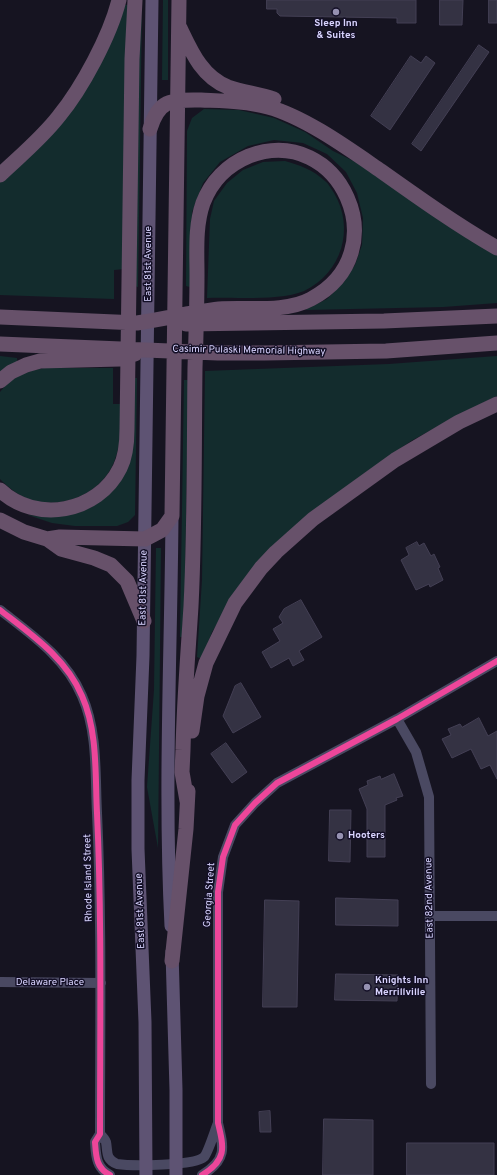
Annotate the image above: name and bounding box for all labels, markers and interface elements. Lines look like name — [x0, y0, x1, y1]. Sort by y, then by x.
marker: Sleep Inn & Suites — [331, 7, 341, 17]
place label: Sleep Inn & Suites — [314, 18, 358, 42]
street label: East 81st Avenue — [143, 226, 155, 302]
street label: Casimir Pulaski Memorial Highway — [172, 344, 326, 358]
street label: East 81st Avenue — [137, 550, 151, 626]
place label: Hooters — [348, 830, 385, 842]
marker: Hooters — [335, 831, 345, 841]
street label: Rhode Island Street — [82, 834, 96, 922]
street label: East 82nd Avenue — [423, 857, 437, 939]
street label: Georgia Street — [202, 862, 218, 928]
street label: East 81st Avenue — [134, 873, 148, 949]
place label: Knights Inn Merrillville — [375, 975, 428, 998]
street label: Delaware Place — [16, 977, 84, 989]
marker: Knights Inn Merrillville — [362, 982, 372, 992]

